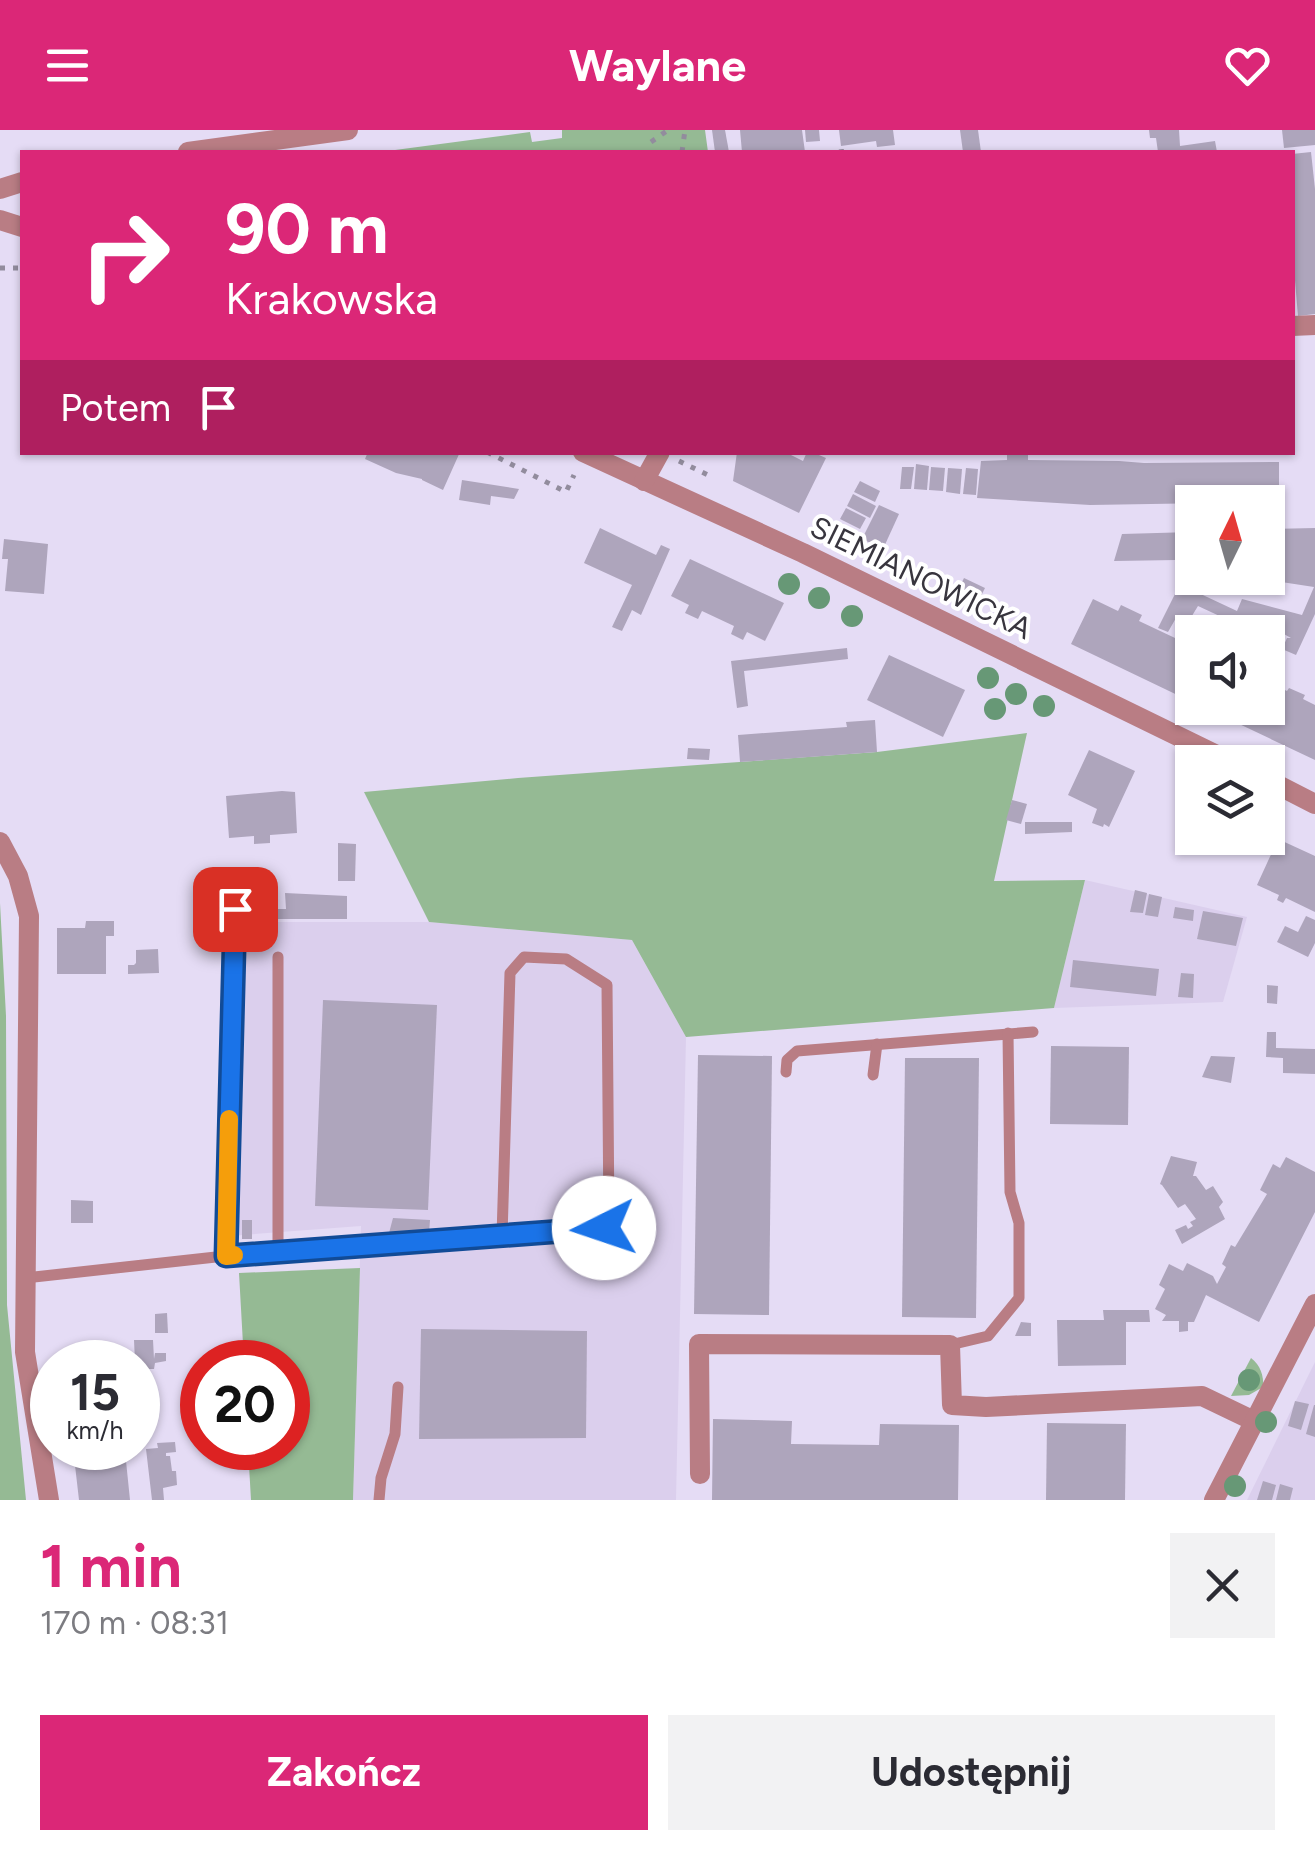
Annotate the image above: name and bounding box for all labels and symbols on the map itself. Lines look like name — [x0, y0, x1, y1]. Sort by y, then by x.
north arrow — [1175, 485, 1285, 595]
street label: SIEMIANOWICKA — [805, 508, 1038, 647]
pin — [193, 867, 278, 952]
position arrow — [552, 1176, 656, 1280]
speed limit sign: 20 — [180, 1340, 310, 1470]

